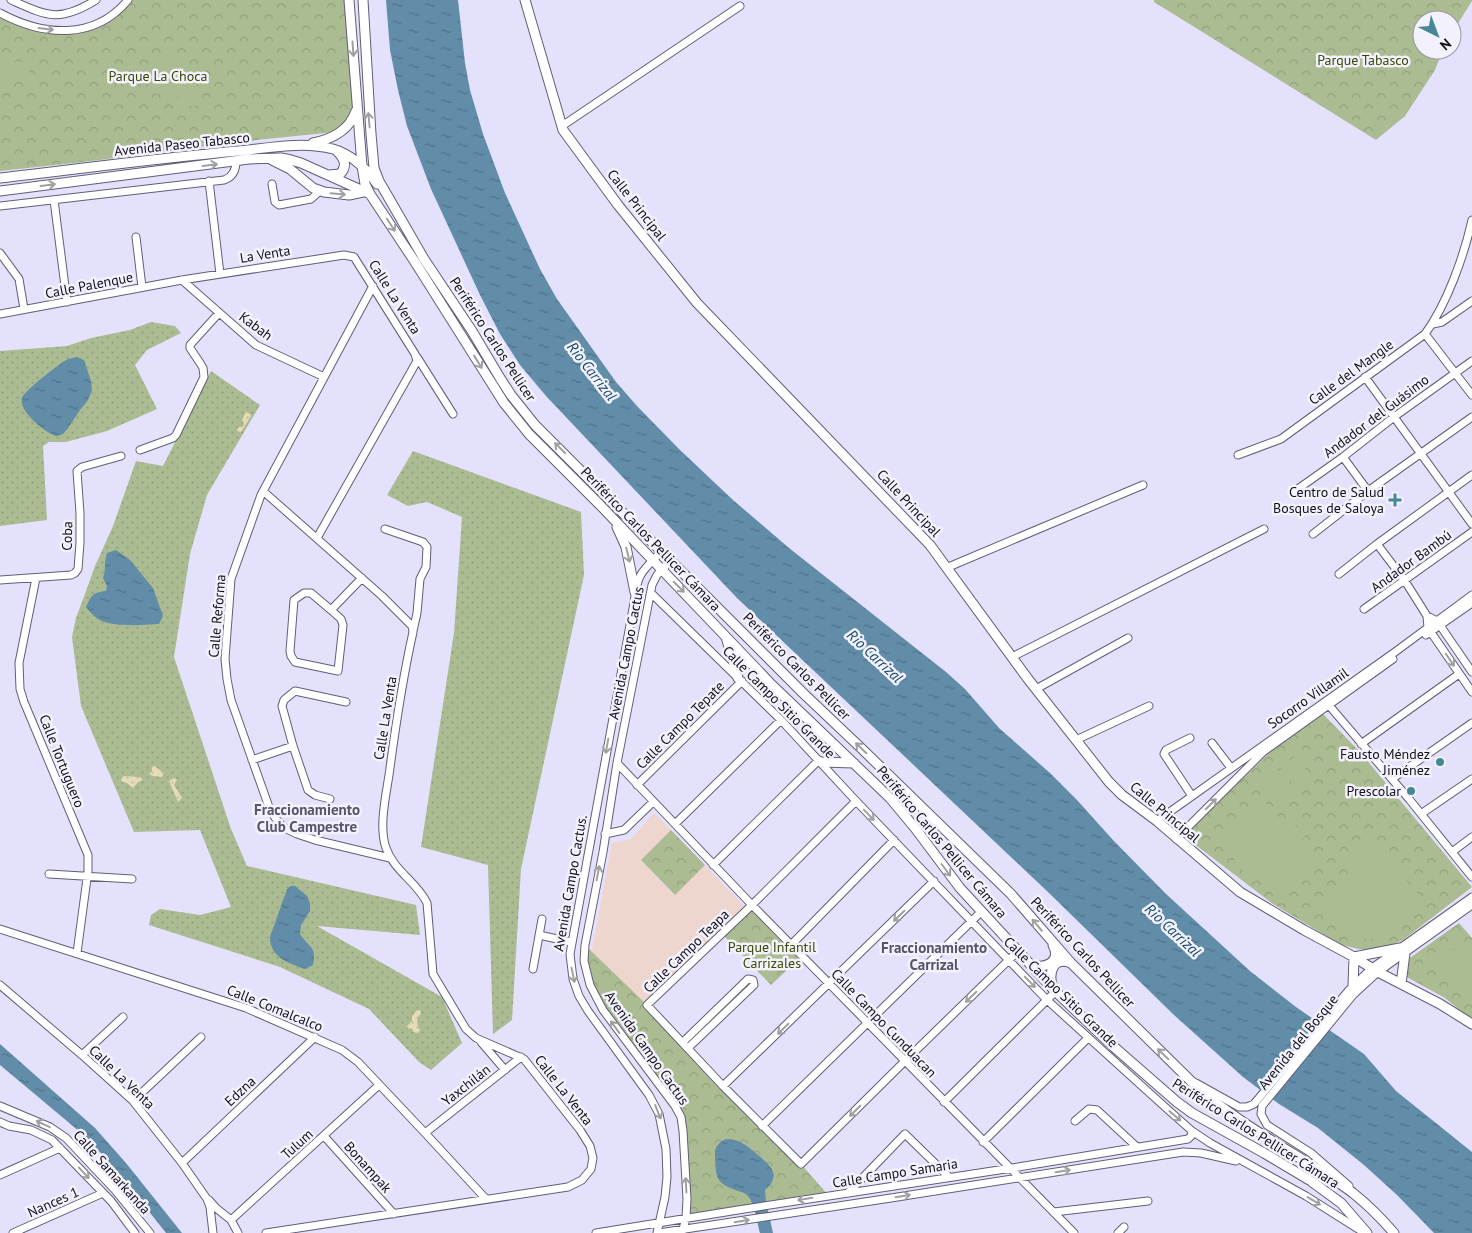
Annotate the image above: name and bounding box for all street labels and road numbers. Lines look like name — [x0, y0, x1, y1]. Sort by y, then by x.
street label: Avenida Paseo Tabasco — [113, 128, 251, 160]
street label: Calle Principal — [603, 166, 671, 244]
street label: La Venta — [238, 241, 292, 267]
street label: Calle La Venta — [365, 256, 425, 338]
street label: Calle Palenque — [44, 268, 134, 302]
street label: Periférico Carlos Pellicer — [446, 273, 540, 405]
street label: Kabah — [236, 308, 276, 344]
street label: Calle del Mangle — [1305, 335, 1397, 409]
street label: Andador del Guásimo — [1320, 370, 1432, 462]
street label: Periférico Carlos Pellicer Cámara — [577, 463, 725, 615]
street label: Calle Principal — [873, 465, 945, 541]
street label: Coba — [58, 521, 76, 551]
street label: Andador Bambú — [1367, 526, 1455, 596]
street label: Calle Reforma — [204, 574, 230, 658]
street label: Avenida Campo Cactus — [604, 585, 648, 721]
street label: Periférico Carlos Pellicer — [739, 608, 855, 724]
street label: Calle Campo Sitio Grande — [719, 642, 839, 762]
street label: Socorro Villamil — [1264, 663, 1352, 733]
street label: Calle La Venta — [369, 675, 401, 761]
street label: Calle Campo Tepate — [632, 677, 728, 773]
street label: Calle Tortuguero — [35, 712, 89, 810]
street label: Periférico Carlos Pellicer Cámara — [873, 762, 1011, 922]
street label: Calle Principal — [1126, 777, 1204, 847]
street label: Avenida Campo Cactus. — [549, 813, 591, 953]
street label: Periférico Carlos Pellicer — [1027, 893, 1139, 1011]
street label: Calle Campo Teapa — [639, 905, 733, 997]
street label: Calle Campo Sitio Grande — [1000, 933, 1122, 1051]
street label: Calle Campo Cunduacan — [827, 965, 941, 1081]
street label: Calle Comalcalco — [224, 981, 326, 1035]
street label: Avenida Campo Cactus — [601, 987, 693, 1109]
street label: Avenida del Bosque — [1254, 991, 1342, 1093]
street label: Calle La Venta — [85, 1041, 159, 1113]
street label: Calle La Venta — [531, 1051, 597, 1129]
street label: Yaxchilán — [438, 1060, 494, 1110]
street label: Edzna — [221, 1072, 259, 1110]
street label: Periférico Carlos Pellicer Cámara — [1169, 1074, 1343, 1192]
street label: Tulum — [277, 1125, 317, 1163]
street label: Calle Samarkanda — [70, 1126, 155, 1218]
street label: Bonampak — [340, 1138, 396, 1197]
street label: Calle Campo Samaria — [831, 1154, 959, 1192]
street label: Nances 1 — [24, 1183, 82, 1221]

